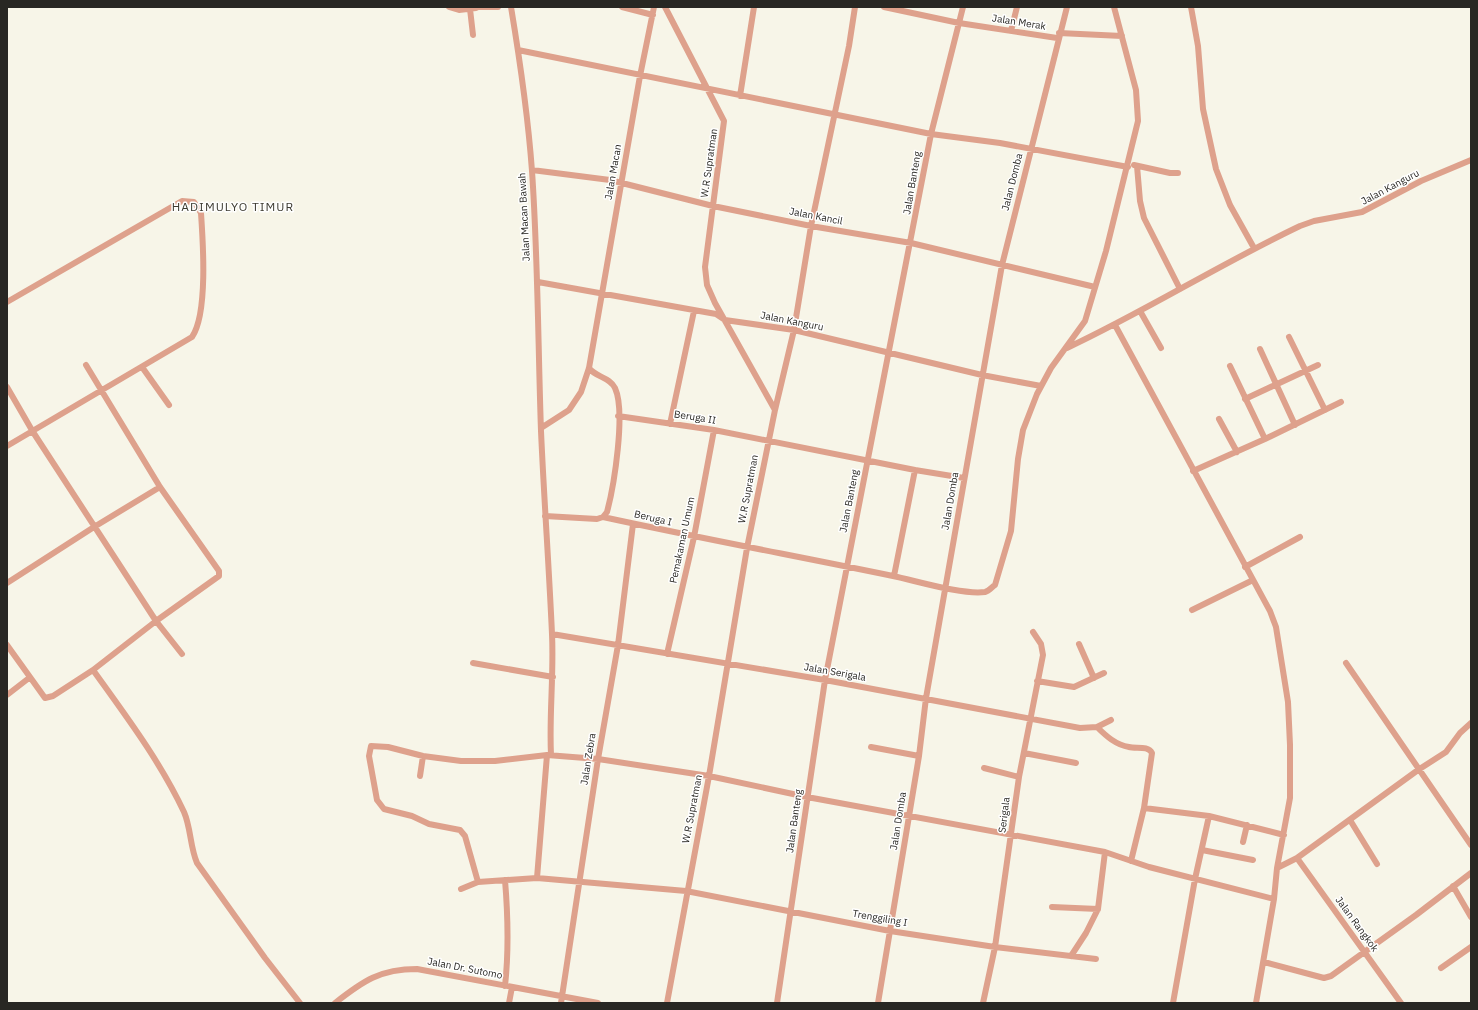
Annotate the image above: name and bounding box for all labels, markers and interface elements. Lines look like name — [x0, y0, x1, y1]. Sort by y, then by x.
street label: Jalan Merak — [991, 11, 1048, 33]
street label: W.R Supratman — [698, 128, 720, 198]
street label: Jalan Macan — [602, 143, 624, 201]
street label: Jalan Banteng — [900, 150, 924, 216]
street label: Jalan Domba — [999, 151, 1026, 212]
street label: Jalan Kanguru — [1359, 166, 1421, 208]
street label: Jalan Macan Bawah — [515, 172, 533, 262]
district label: HADIMULYO TIMUR — [172, 199, 294, 214]
street label: Jalan Kancil — [788, 204, 844, 228]
street label: Jalan Kanguru — [759, 309, 825, 333]
street label: Beruga II — [673, 407, 717, 427]
street label: W.R Supratman — [735, 454, 761, 524]
street label: Jalan Banteng — [837, 468, 862, 534]
street label: Jalan Domba — [938, 470, 962, 531]
street label: Pemakaman Umum — [666, 496, 698, 584]
street label: Beruga I — [633, 507, 673, 529]
street label: Jalan Serigala — [803, 660, 868, 684]
street label: Jalan Zebra — [577, 731, 599, 786]
street label: W.R Supratman — [679, 774, 705, 844]
street label: Jalan Banteng — [783, 788, 805, 854]
street label: Jalan Domba — [887, 790, 909, 851]
street label: Serigala — [995, 796, 1013, 834]
street label: Jalan Rangkok — [1333, 894, 1382, 955]
street label: Trenggiling I — [851, 907, 909, 929]
street label: Jalan Dr. Sutomo — [426, 954, 504, 982]

